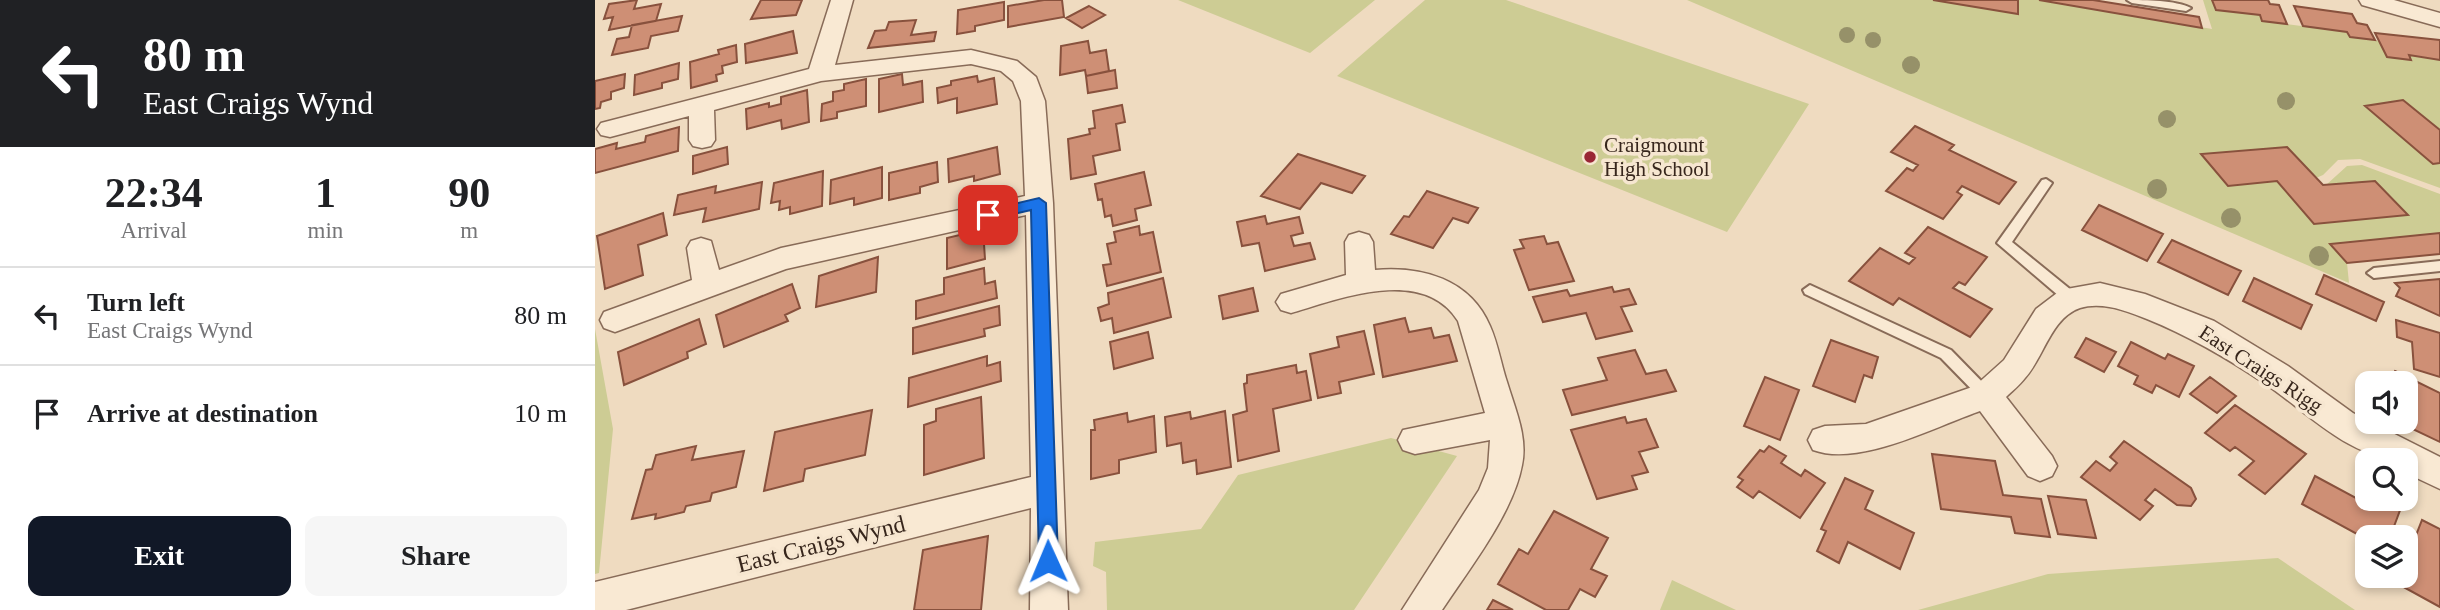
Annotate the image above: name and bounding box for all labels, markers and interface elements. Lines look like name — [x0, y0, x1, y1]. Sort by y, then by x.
text: 80 m — [143, 27, 245, 82]
icon: left — [28, 28, 119, 119]
text: East Craigs Wynd — [143, 85, 373, 121]
place label: Craigmount High School — [1604, 133, 1710, 181]
marker: Craigmount High School — [1582, 149, 1598, 165]
text: 22:34 — [105, 170, 203, 216]
text: 1 — [315, 170, 336, 216]
text: 90 — [448, 170, 490, 216]
pin — [958, 185, 1018, 245]
icon: arrive — [969, 196, 1007, 234]
text: Arrival — [121, 218, 187, 243]
text: min — [308, 218, 343, 243]
text: m — [460, 218, 478, 243]
text: Turn left — [87, 288, 185, 317]
icon: left — [28, 297, 66, 335]
text: 80 m — [514, 301, 567, 330]
text: East Craigs Wynd — [87, 318, 253, 343]
street label: East Craigs Rigg — [2195, 320, 2328, 418]
map controls — [2355, 371, 2418, 588]
button: sound — [2355, 371, 2418, 434]
icon: arrive — [28, 395, 66, 433]
text: Arrive at destination — [87, 399, 318, 428]
text: 10 m — [514, 399, 567, 428]
button: search — [2355, 448, 2418, 511]
street label: East Craigs Wynd — [734, 510, 908, 578]
button: Exit — [28, 516, 291, 596]
button: Share — [305, 516, 567, 596]
position arrow — [1011, 524, 1085, 598]
button: layers — [2355, 525, 2418, 588]

